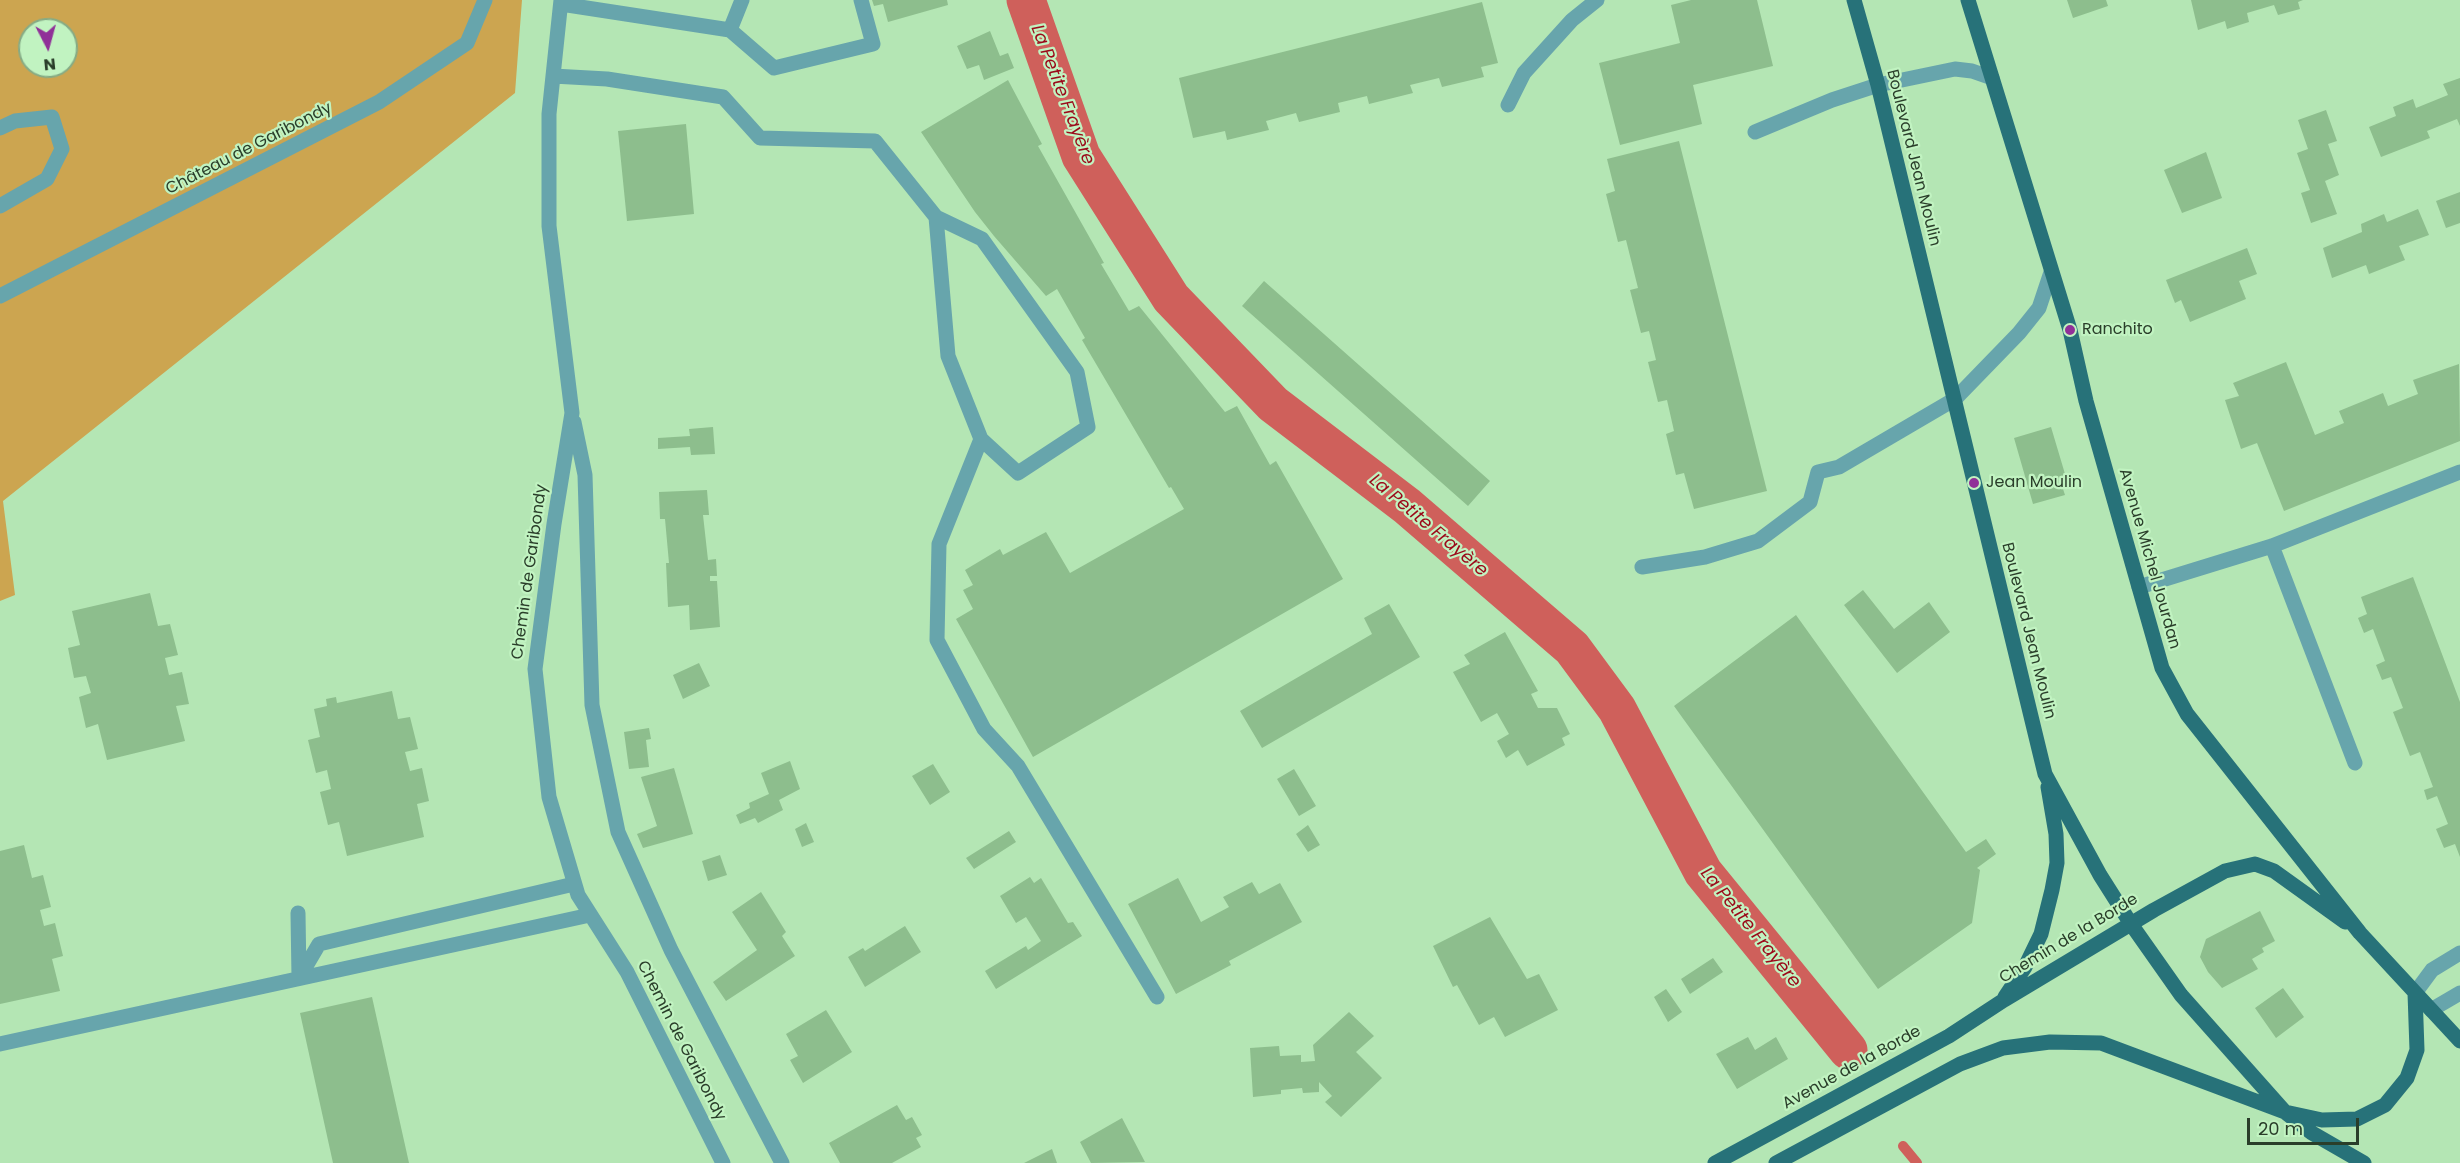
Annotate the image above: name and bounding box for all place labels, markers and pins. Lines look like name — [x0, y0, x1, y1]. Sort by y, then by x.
place label: Ranchito — [2082, 320, 2153, 340]
marker: Ranchito — [2063, 323, 2077, 337]
place label: Jean Moulin — [1986, 473, 2082, 493]
marker: Jean Moulin — [1967, 476, 1981, 490]

